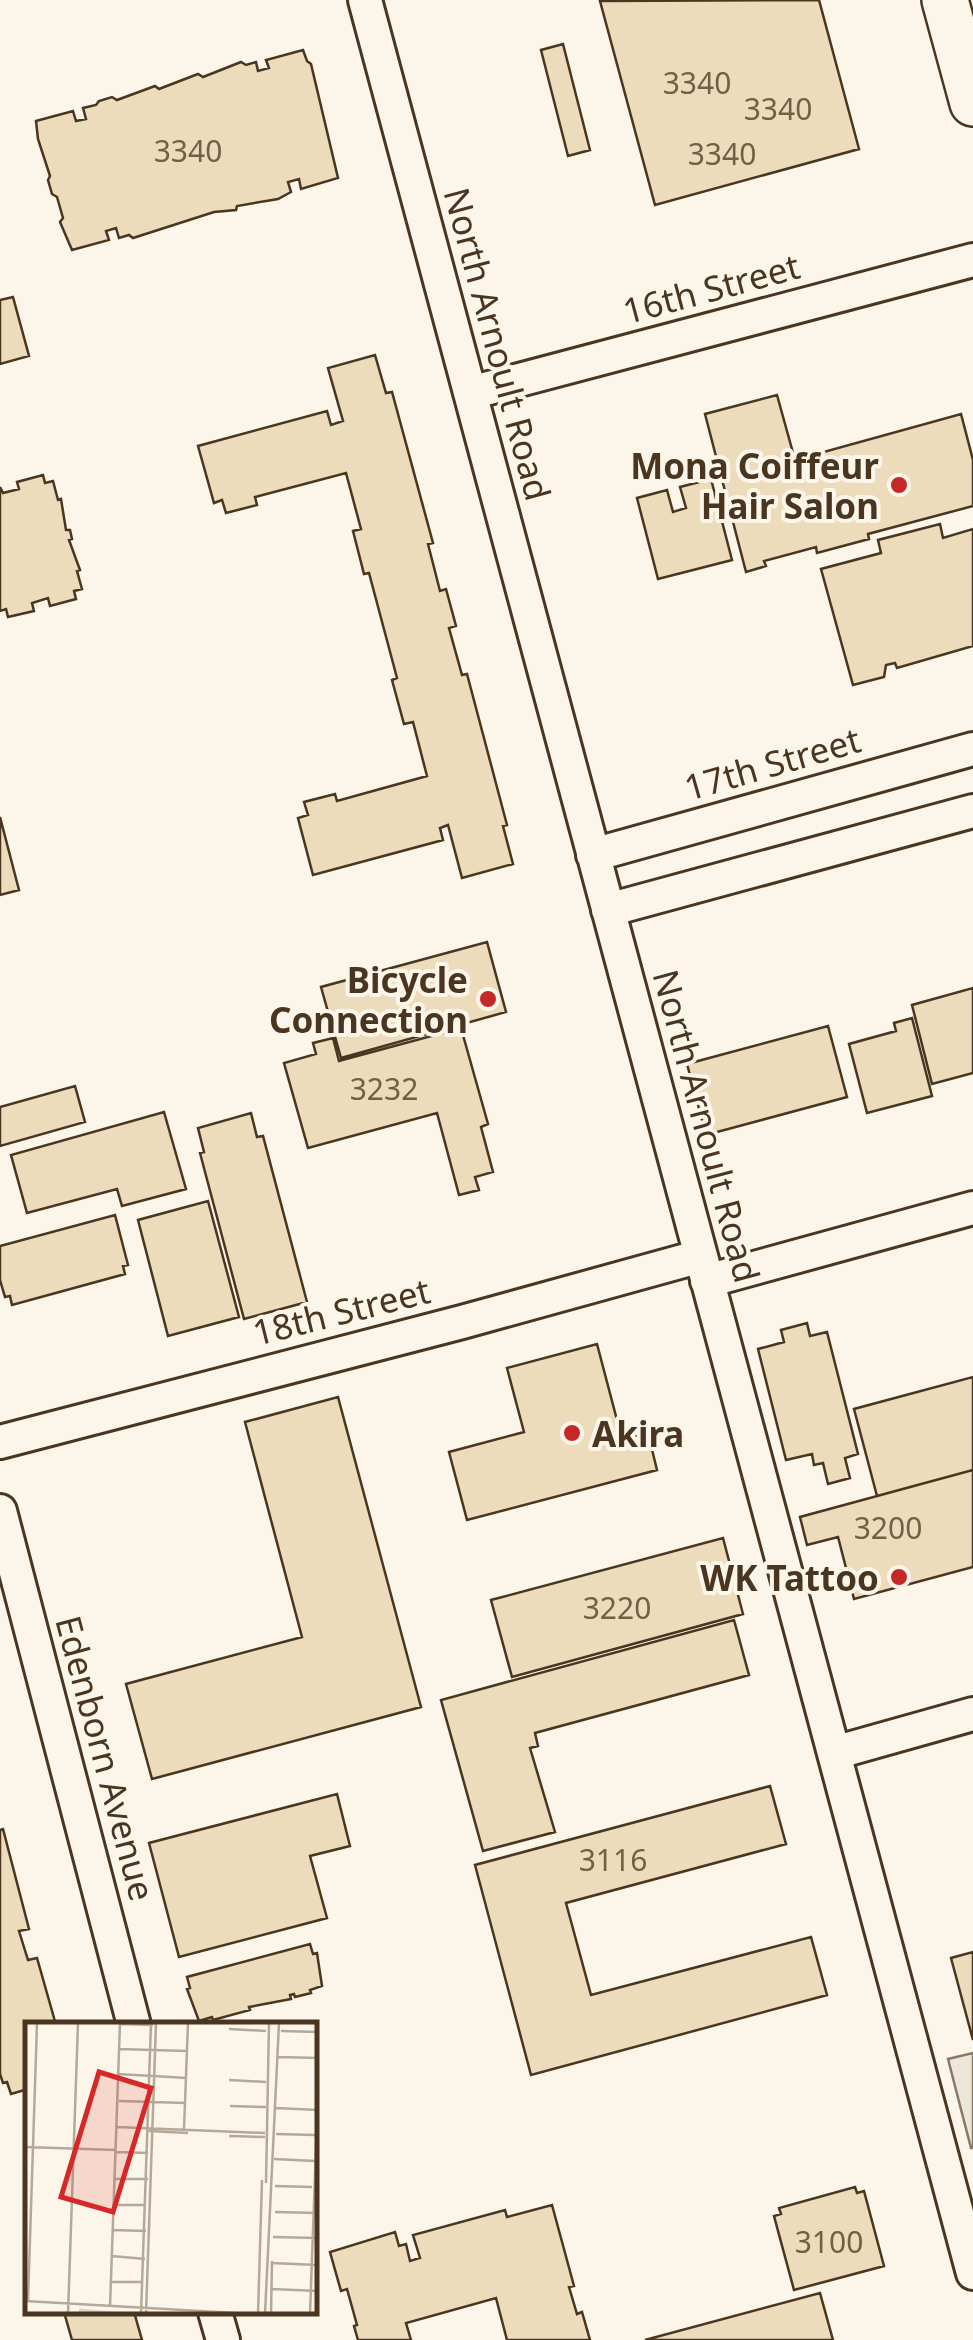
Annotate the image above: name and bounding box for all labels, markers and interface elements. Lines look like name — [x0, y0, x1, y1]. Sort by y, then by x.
house number: 3340 — [663, 62, 731, 103]
house number: 3340 — [744, 88, 812, 129]
house number: 3340 — [154, 130, 222, 171]
house number: 3340 — [688, 133, 756, 174]
street label: North Arnoult Road — [434, 183, 562, 505]
street label: 16th Street — [617, 242, 805, 334]
place label: Mona Coiffeur Hair Salon — [630, 442, 879, 529]
marker: Mona Coiffeur Hair Salon — [888, 474, 910, 496]
street label: 17th Street — [678, 715, 866, 811]
place label: Bicycle Connection — [269, 956, 468, 1043]
street label: North Arnoult Road — [643, 965, 771, 1287]
marker: Bicycle Connection — [477, 988, 499, 1010]
house number: 3232 — [350, 1068, 418, 1109]
street label: 18th Street — [247, 1266, 435, 1356]
place label: Akira — [592, 1410, 684, 1457]
marker: Akira — [561, 1422, 583, 1444]
house number: 3200 — [854, 1507, 922, 1548]
place label: WK Tattoo — [700, 1554, 879, 1601]
marker: WK Tattoo — [888, 1566, 910, 1588]
house number: 3220 — [583, 1587, 651, 1628]
street label: Edenborn Avenue — [45, 1610, 167, 1906]
house number: 3116 — [579, 1839, 647, 1880]
inset map — [25, 2022, 318, 2315]
house number: 3100 — [795, 2221, 863, 2262]

